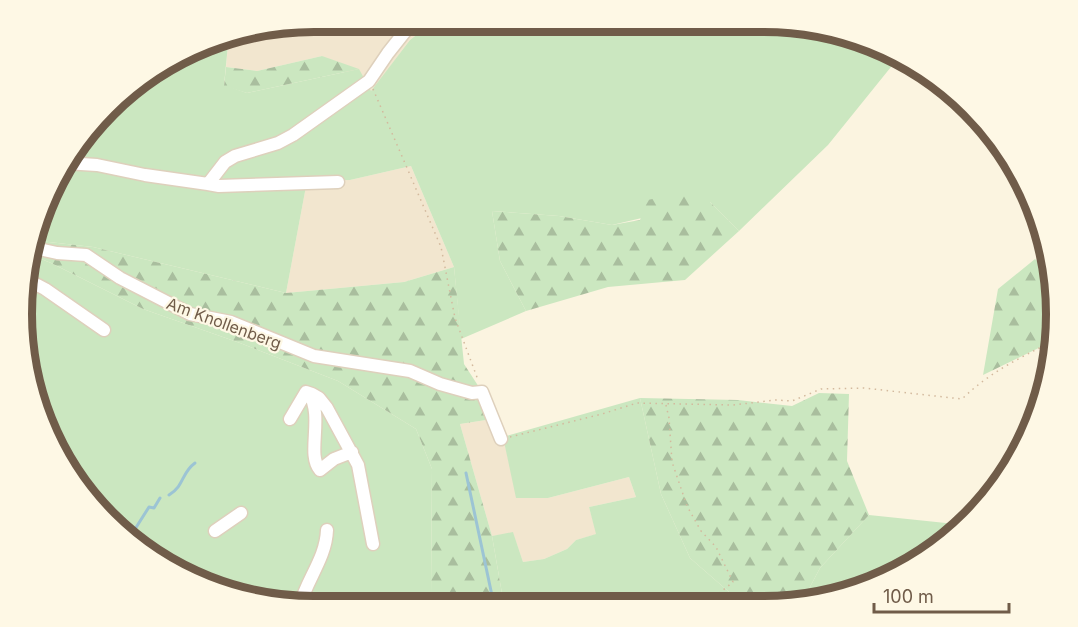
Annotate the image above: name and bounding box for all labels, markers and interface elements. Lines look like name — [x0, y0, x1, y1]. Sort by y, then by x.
street label: Am Knollenberg — [164, 293, 284, 353]
scale bar — [874, 576, 1009, 614]
text: 100 m — [883, 586, 934, 607]

